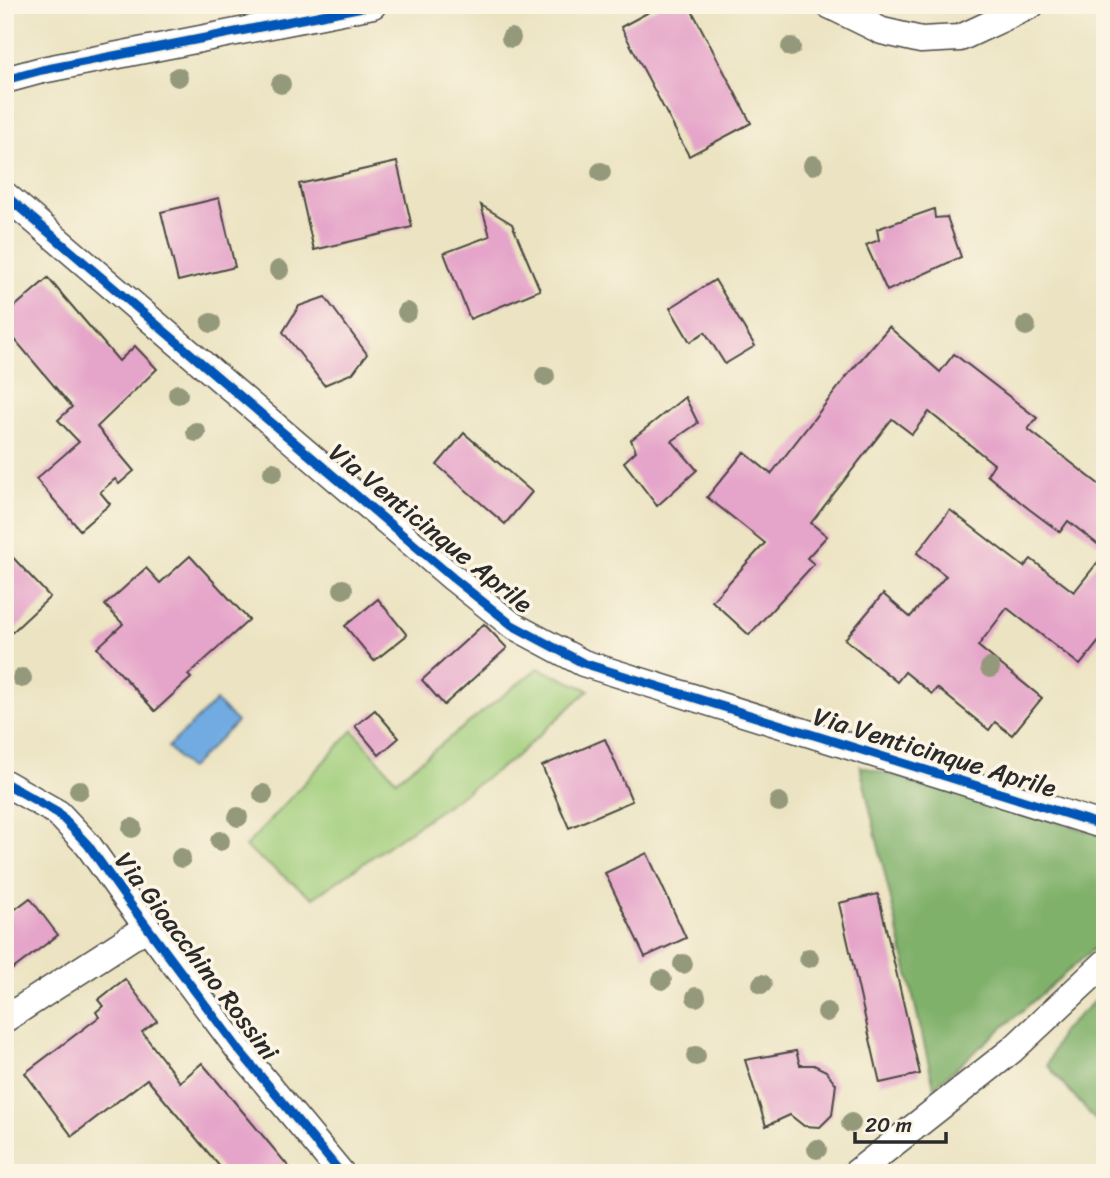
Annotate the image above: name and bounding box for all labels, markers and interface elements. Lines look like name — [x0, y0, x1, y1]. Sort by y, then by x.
street label: Via Venticinque Aprile — [318, 431, 544, 626]
street label: Via Venticinque Aprile — [808, 693, 1063, 811]
street label: Via Gioacchino Rossini — [103, 841, 292, 1071]
scale bar — [855, 1101, 946, 1145]
text: 20 m — [865, 1106, 912, 1144]

